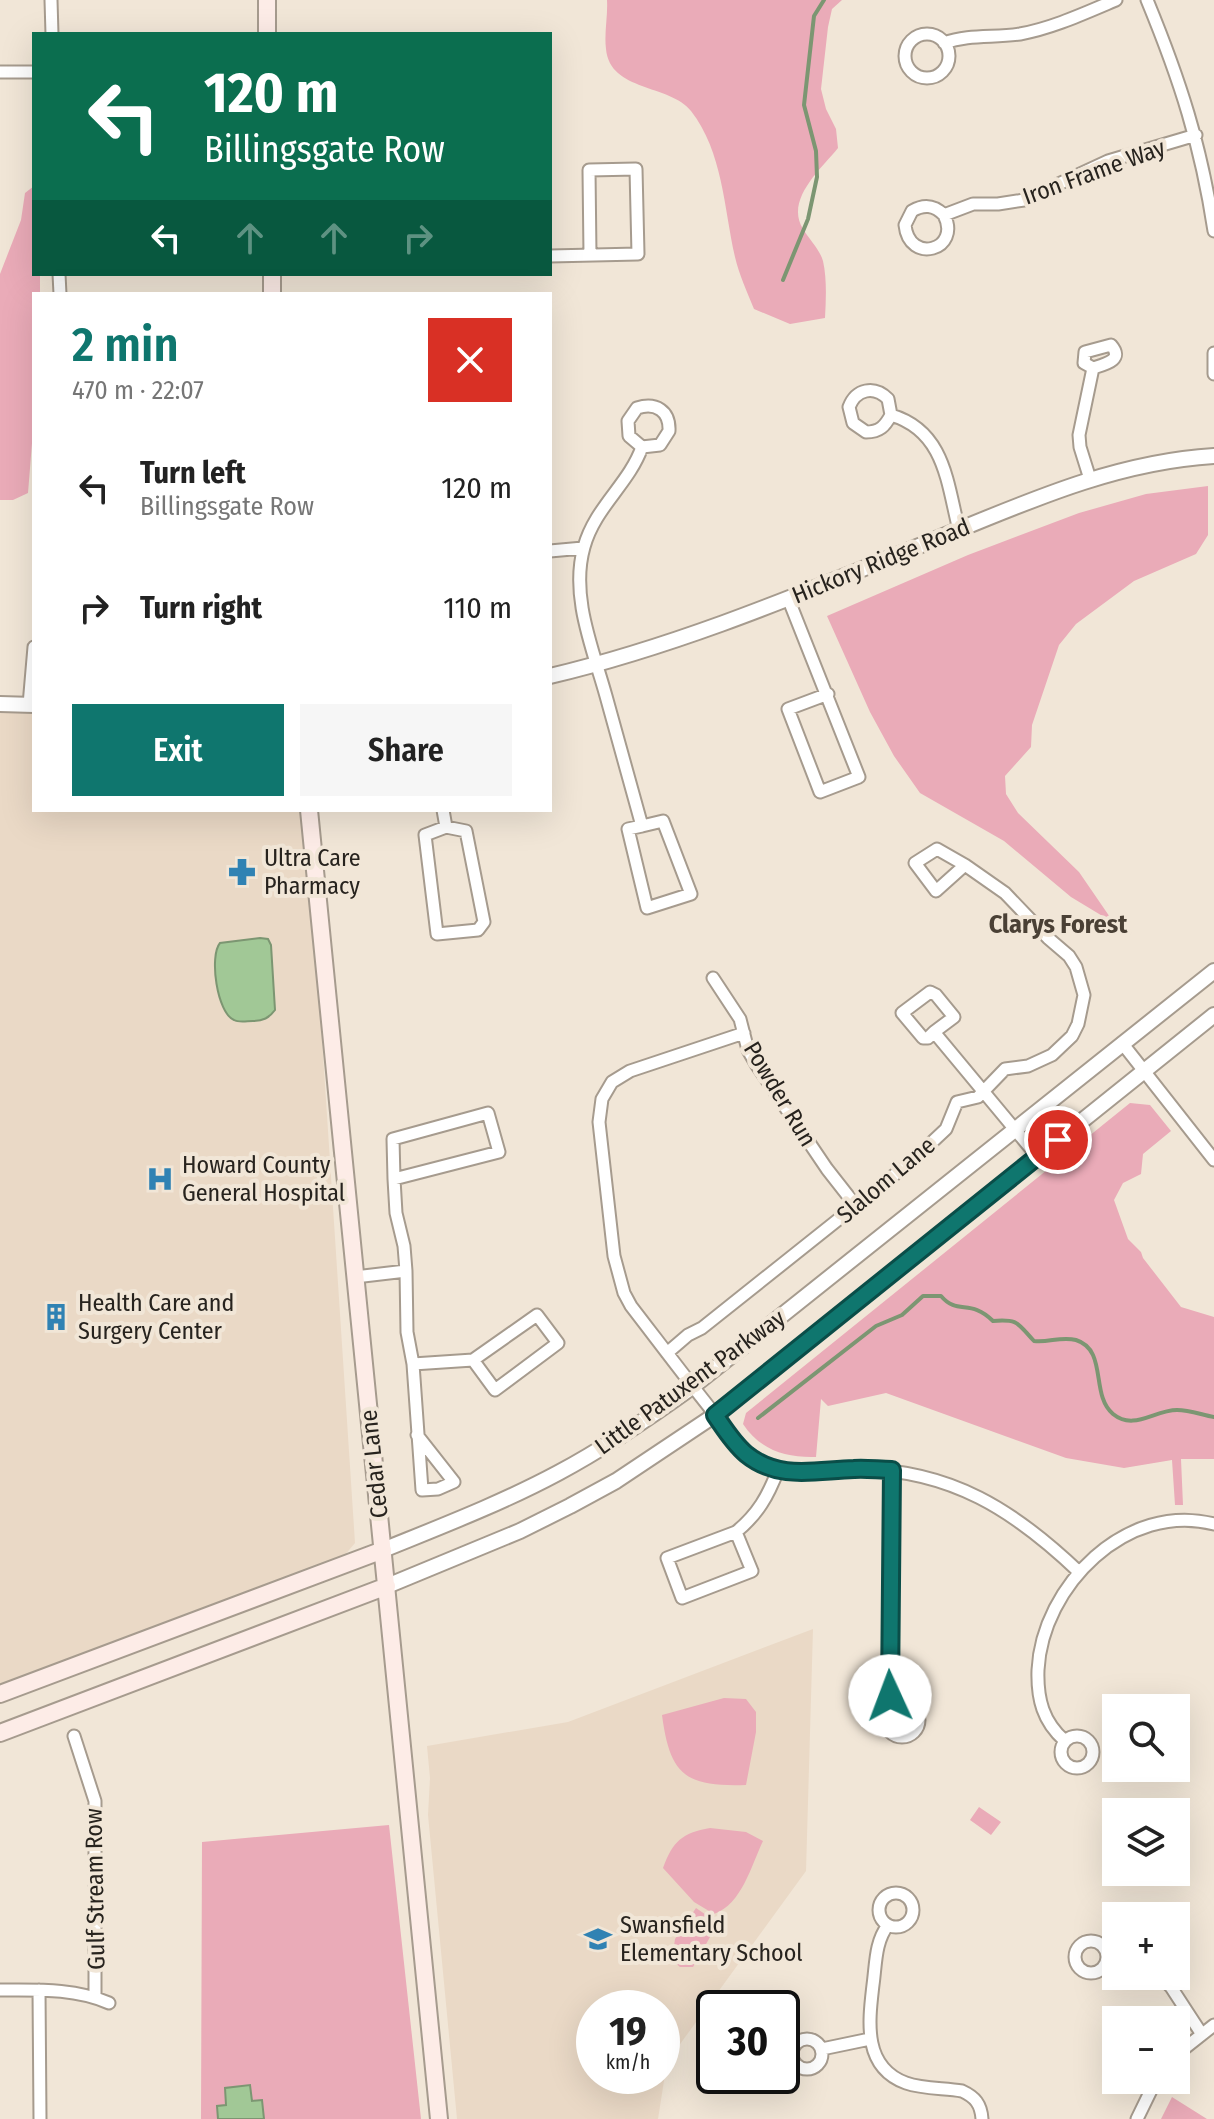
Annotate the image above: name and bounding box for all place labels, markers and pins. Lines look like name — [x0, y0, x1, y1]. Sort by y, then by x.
place label: Ultra Care Pharmacy — [264, 844, 361, 900]
pharmacy icon: Ultra Care Pharmacy — [227, 857, 257, 887]
pin — [1024, 1106, 1092, 1174]
place label: Howard County General Hospital — [182, 1151, 345, 1207]
hospital icon: Howard County General Hospital — [145, 1164, 175, 1194]
place label: Health Care and Surgery Center — [78, 1289, 234, 1345]
building icon: Health Care and Surgery Center — [41, 1302, 71, 1332]
place label: Swansfield Elementary School — [620, 1911, 803, 1967]
school or university icon: Swansfield Elementary School — [583, 1924, 613, 1954]

